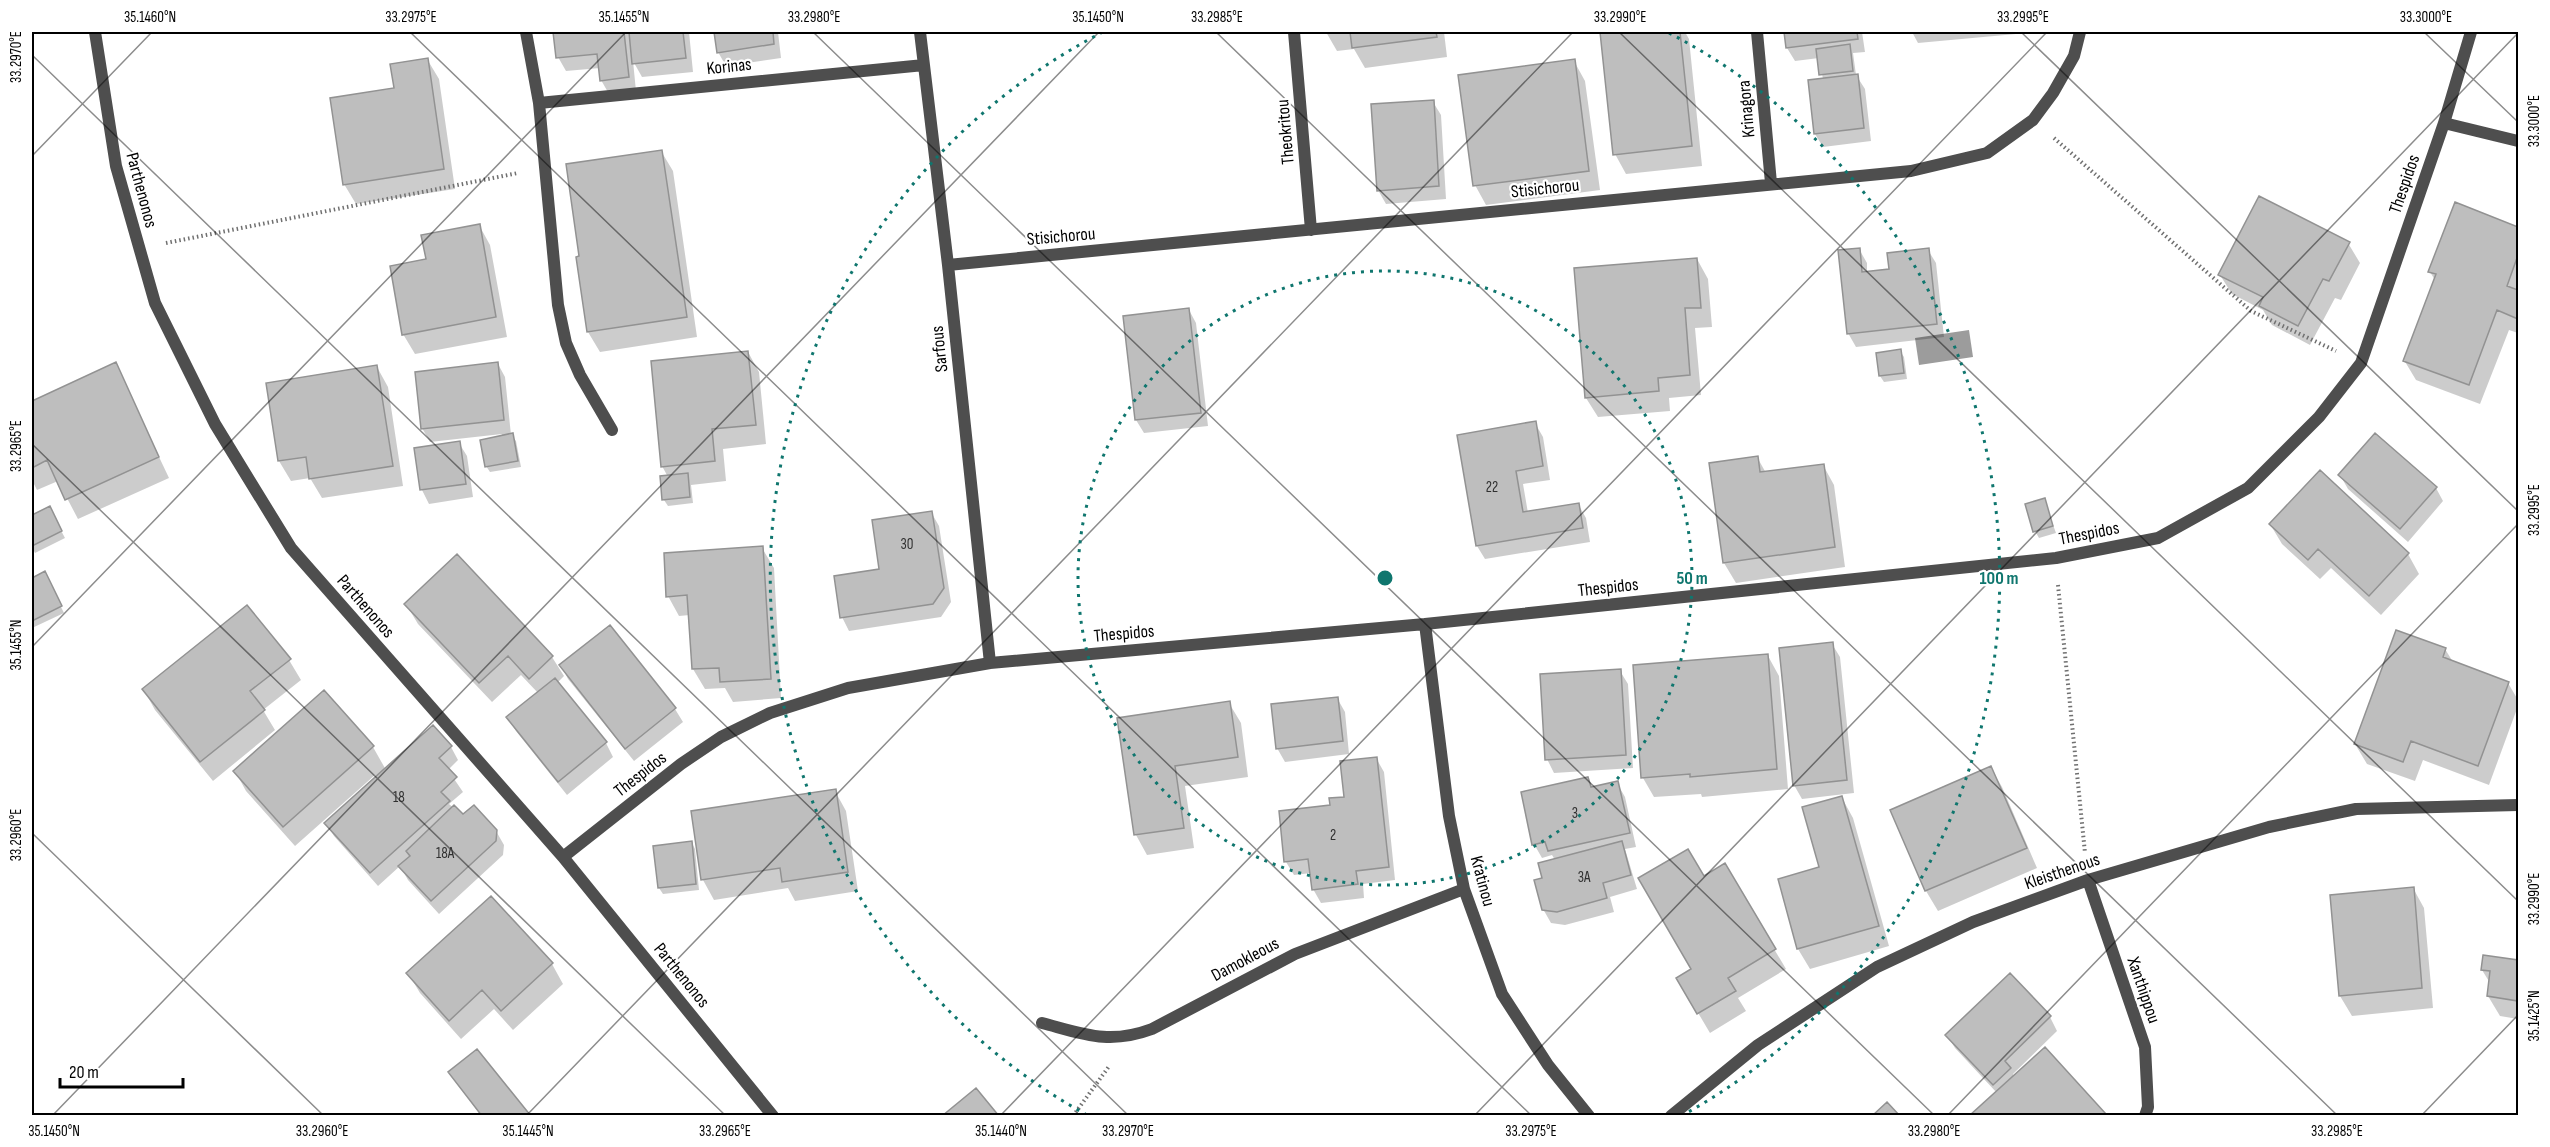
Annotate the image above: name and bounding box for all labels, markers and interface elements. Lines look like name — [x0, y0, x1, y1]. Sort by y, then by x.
text: 35.1460°N — [124, 8, 176, 27]
text: 33.2975°E — [385, 8, 437, 27]
text: 35.1455°N — [599, 8, 649, 27]
text: 33.2980°E — [788, 8, 840, 27]
text: 35.1450°N — [1072, 8, 1124, 27]
text: 33.2985°E — [1191, 8, 1243, 27]
text: 33.2990°E — [1594, 8, 1646, 27]
text: 33.2995°E — [1997, 8, 2049, 27]
text: 33.3000°E — [2400, 8, 2452, 27]
text: 33.2970°E — [7, 31, 26, 83]
street label: Korinas — [706, 54, 752, 79]
street label: Krinagora — [1734, 79, 1759, 139]
text: 33.3000°E — [2525, 95, 2544, 147]
street label: Theokritou — [1272, 99, 1299, 165]
street label: Parthenonos — [121, 150, 162, 230]
street label: Thespidos — [2385, 152, 2424, 216]
street label: Stisichorou — [1510, 174, 1580, 203]
street label: Stisichorou — [1026, 223, 1096, 250]
street label: Sarfous — [927, 325, 952, 373]
text: 33.2965°E — [7, 420, 26, 472]
house number: 22 — [1486, 478, 1498, 497]
text: 33.2995°E — [2525, 484, 2544, 536]
street label: Thespidos — [2057, 517, 2121, 550]
house number: 30 — [901, 535, 913, 554]
centre of rings — [1375, 568, 1395, 588]
text: 50 m — [1676, 568, 1708, 589]
text: 100 m — [1980, 568, 2019, 589]
street label: Parthenonos — [332, 570, 399, 642]
street label: Thespidos — [1577, 574, 1639, 601]
text: 35.1455°N — [7, 620, 26, 670]
street label: Thespidos — [1093, 620, 1155, 647]
street label: Thespidos — [610, 747, 671, 801]
house number: 18 — [393, 788, 405, 807]
house number: 3 — [1572, 804, 1578, 823]
text: 33.2960°E — [7, 809, 26, 861]
house number: 2 — [1330, 826, 1336, 845]
house number: 18A — [436, 844, 455, 863]
street label: Kleisthenous — [2022, 849, 2103, 894]
street label: Kratinou — [1466, 854, 1499, 909]
house number: 3A — [1578, 868, 1591, 887]
text: 33.2990°E — [2525, 873, 2544, 925]
street label: Damokleous — [1208, 933, 1283, 986]
street label: Parthenonos — [649, 939, 714, 1012]
street label: Xanthippou — [2122, 953, 2165, 1026]
text: 35.1425°N — [2525, 990, 2544, 1042]
scale bar — [60, 1051, 183, 1089]
text: 20 m — [69, 1062, 99, 1083]
text: 35.1450°N — [28, 1122, 80, 1141]
text: 33.2960°E — [296, 1122, 348, 1141]
text: 35.1445°N — [502, 1122, 554, 1141]
text: 33.2965°E — [699, 1122, 751, 1141]
text: 35.1440°N — [975, 1122, 1027, 1141]
text: 33.2970°E — [1102, 1122, 1154, 1141]
text: 33.2975°E — [1505, 1122, 1557, 1141]
text: 33.2980°E — [1908, 1122, 1960, 1141]
text: 33.2985°E — [2311, 1122, 2363, 1141]

